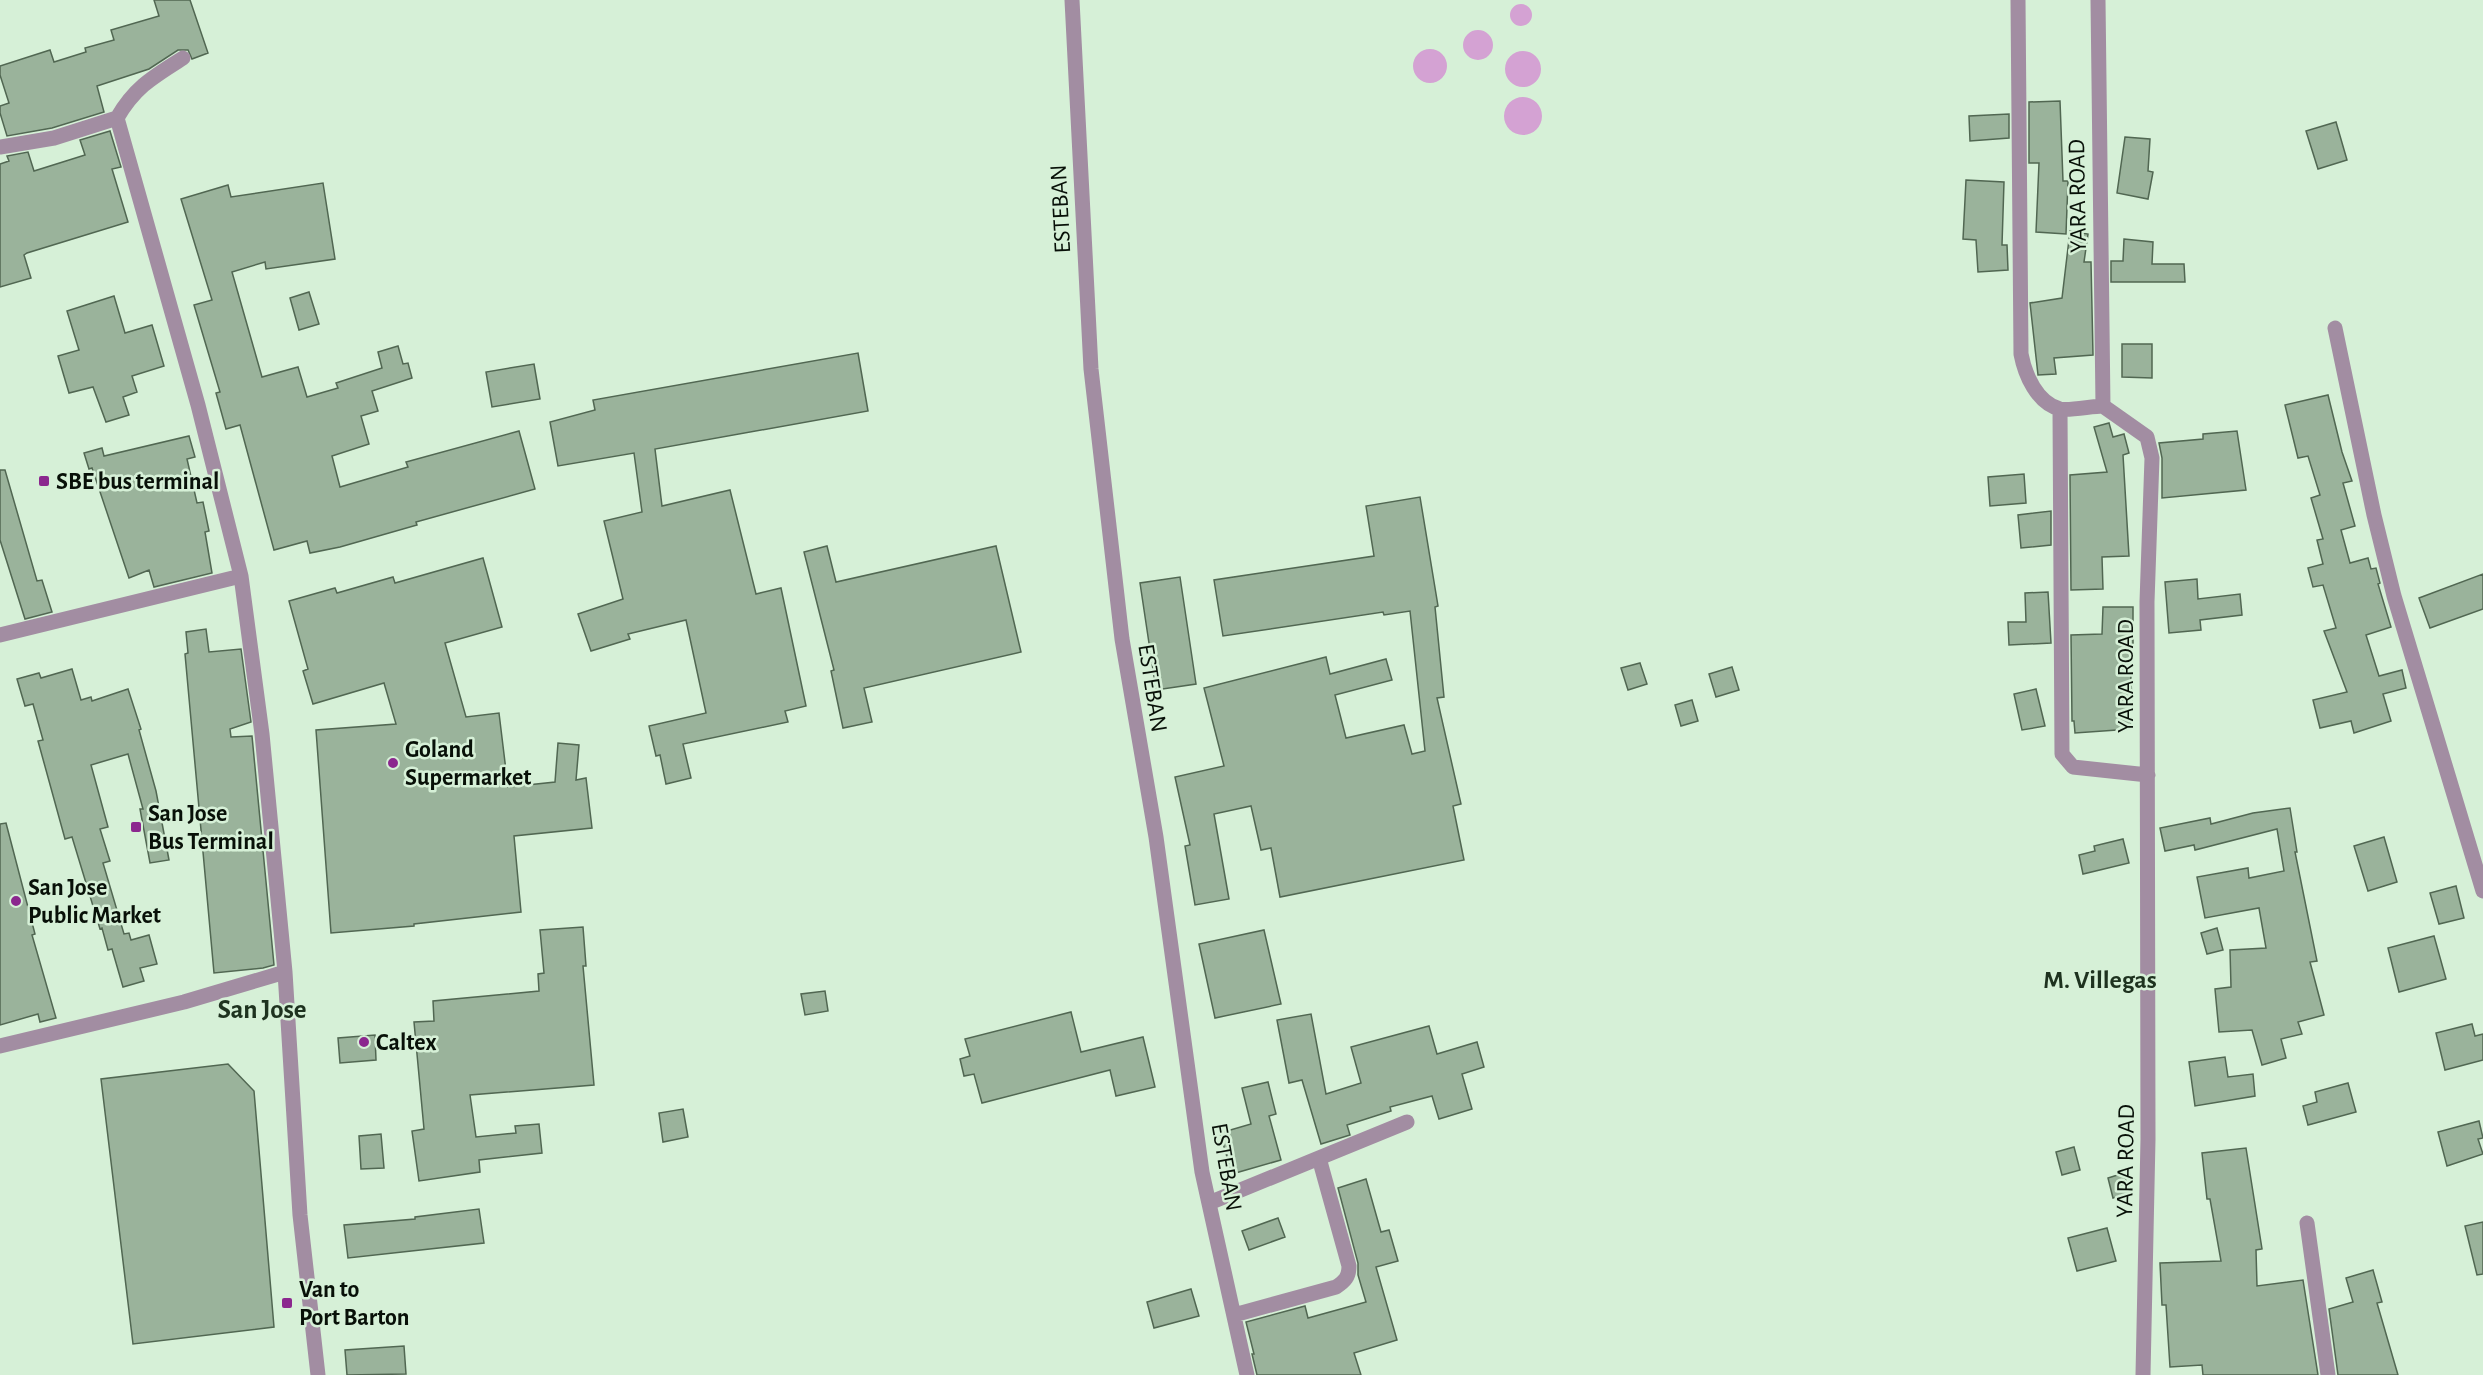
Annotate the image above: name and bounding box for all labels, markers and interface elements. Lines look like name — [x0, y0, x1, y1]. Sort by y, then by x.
street label: YARA ROAD — [2065, 139, 2091, 253]
street label: ESTEBAN — [1047, 164, 1075, 254]
place label: SBE bus terminal — [56, 470, 219, 494]
marker: SBE bus terminal — [37, 474, 51, 488]
street label: YARA ROAD — [2114, 619, 2138, 733]
street label: ESTEBAN — [1133, 642, 1171, 734]
place label: Goland Supermarket — [405, 738, 531, 790]
marker: Goland Supermarket — [386, 756, 400, 770]
place label: San Jose Bus Terminal — [148, 802, 274, 854]
marker: San Jose Bus Terminal — [129, 820, 143, 834]
place label: San Jose Public Market — [28, 876, 161, 928]
marker: San Jose Public Market — [9, 894, 23, 908]
district label: M. Villegas — [2043, 967, 2157, 993]
district label: San Jose — [217, 996, 307, 1023]
place label: Caltex — [376, 1031, 437, 1055]
marker: Caltex — [357, 1035, 371, 1049]
street label: YARA ROAD — [2113, 1104, 2139, 1218]
street label: ESTEBAN — [1206, 1121, 1246, 1213]
place label: Van to Port Barton — [299, 1278, 410, 1330]
marker: Van to Port Barton — [280, 1296, 294, 1310]

